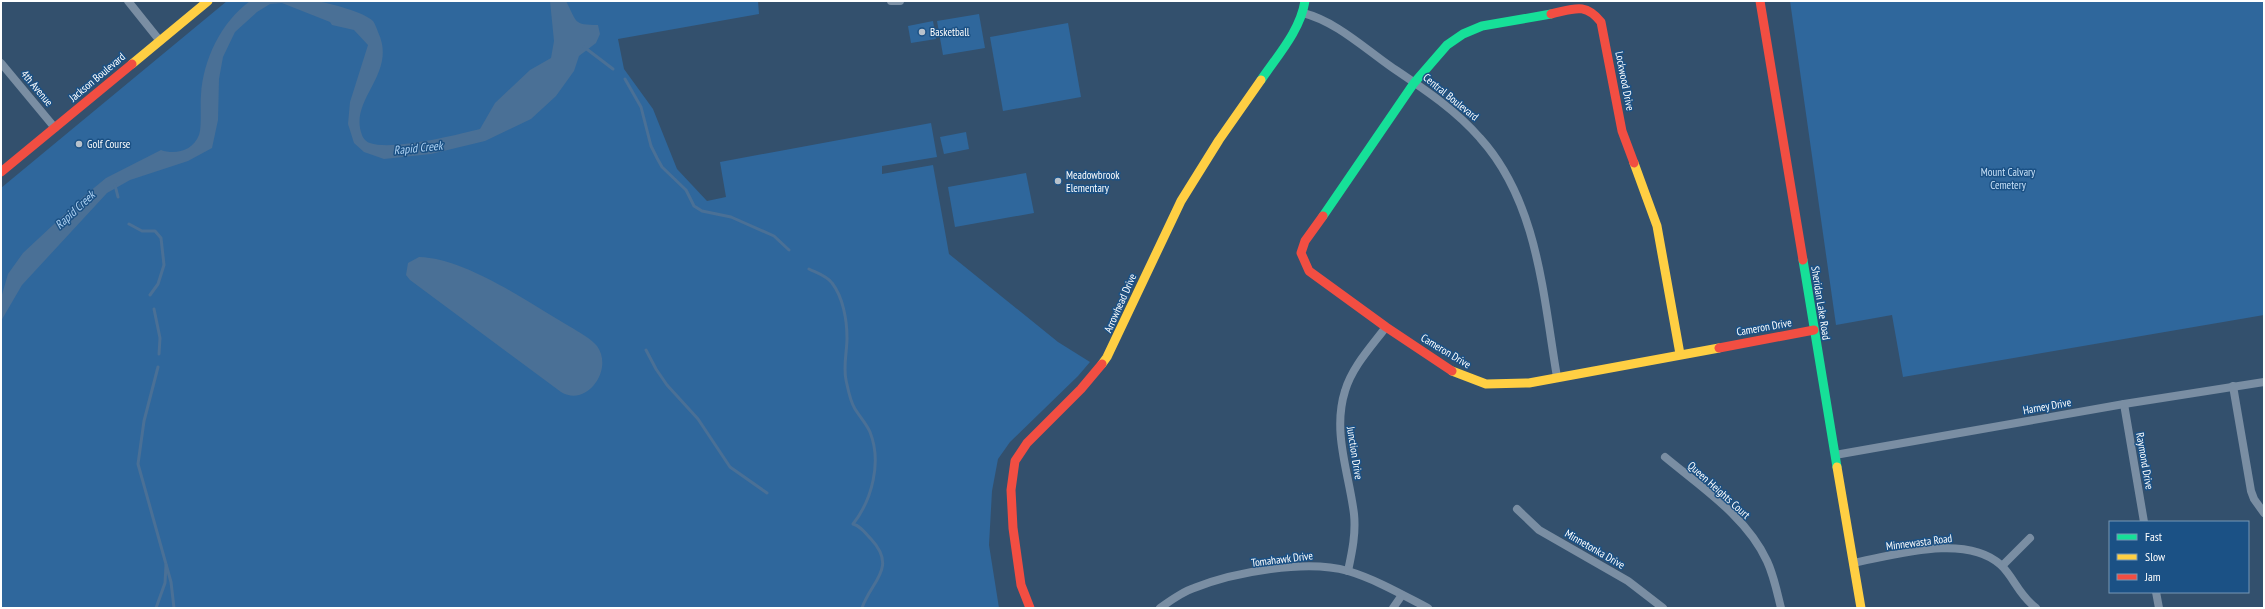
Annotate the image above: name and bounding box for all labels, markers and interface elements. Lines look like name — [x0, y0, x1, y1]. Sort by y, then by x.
place label: Basketball — [930, 25, 970, 39]
marker: Basketball — [917, 27, 927, 37]
street label: Jackson Boulevard — [65, 49, 128, 105]
street label: Lockwood Drive — [1612, 50, 1638, 112]
street label: 4th Avenue — [18, 67, 56, 109]
street label: Central Boulevard — [1420, 70, 1482, 124]
place label: Golf Course — [87, 137, 131, 151]
water label: Rapid Creek — [393, 137, 445, 158]
marker: Golf Course — [74, 139, 84, 149]
park label: Mount Calvary Cemetery — [1981, 165, 2036, 192]
place label: Meadowbrook Elementary — [1066, 168, 1120, 195]
marker: Meadowbrook Elementary — [1053, 176, 1063, 186]
water label: Rapid Creek — [52, 186, 99, 232]
street label: Sheridan Lake Road — [1808, 265, 1834, 341]
street label: Arrowhead Drive — [1101, 271, 1139, 335]
street label: Cameron Drive — [1735, 315, 1793, 339]
street label: Cameron Drive — [1418, 331, 1474, 372]
street label: Harney Drive — [2022, 395, 2073, 417]
street label: Junction Drive — [1344, 425, 1366, 481]
street label: Raymond Drive — [2133, 431, 2157, 491]
street label: Queen Heights Court — [1685, 458, 1753, 522]
legend — [2109, 521, 2249, 593]
street label: Minnetonka Drive — [1562, 526, 1628, 572]
text: Fast — [2145, 529, 2163, 544]
street label: Minnewasta Road — [1885, 531, 1953, 553]
street label: Tomahawk Drive — [1250, 548, 1314, 570]
text: Slow — [2145, 549, 2166, 564]
text: Jam — [2144, 569, 2161, 584]

